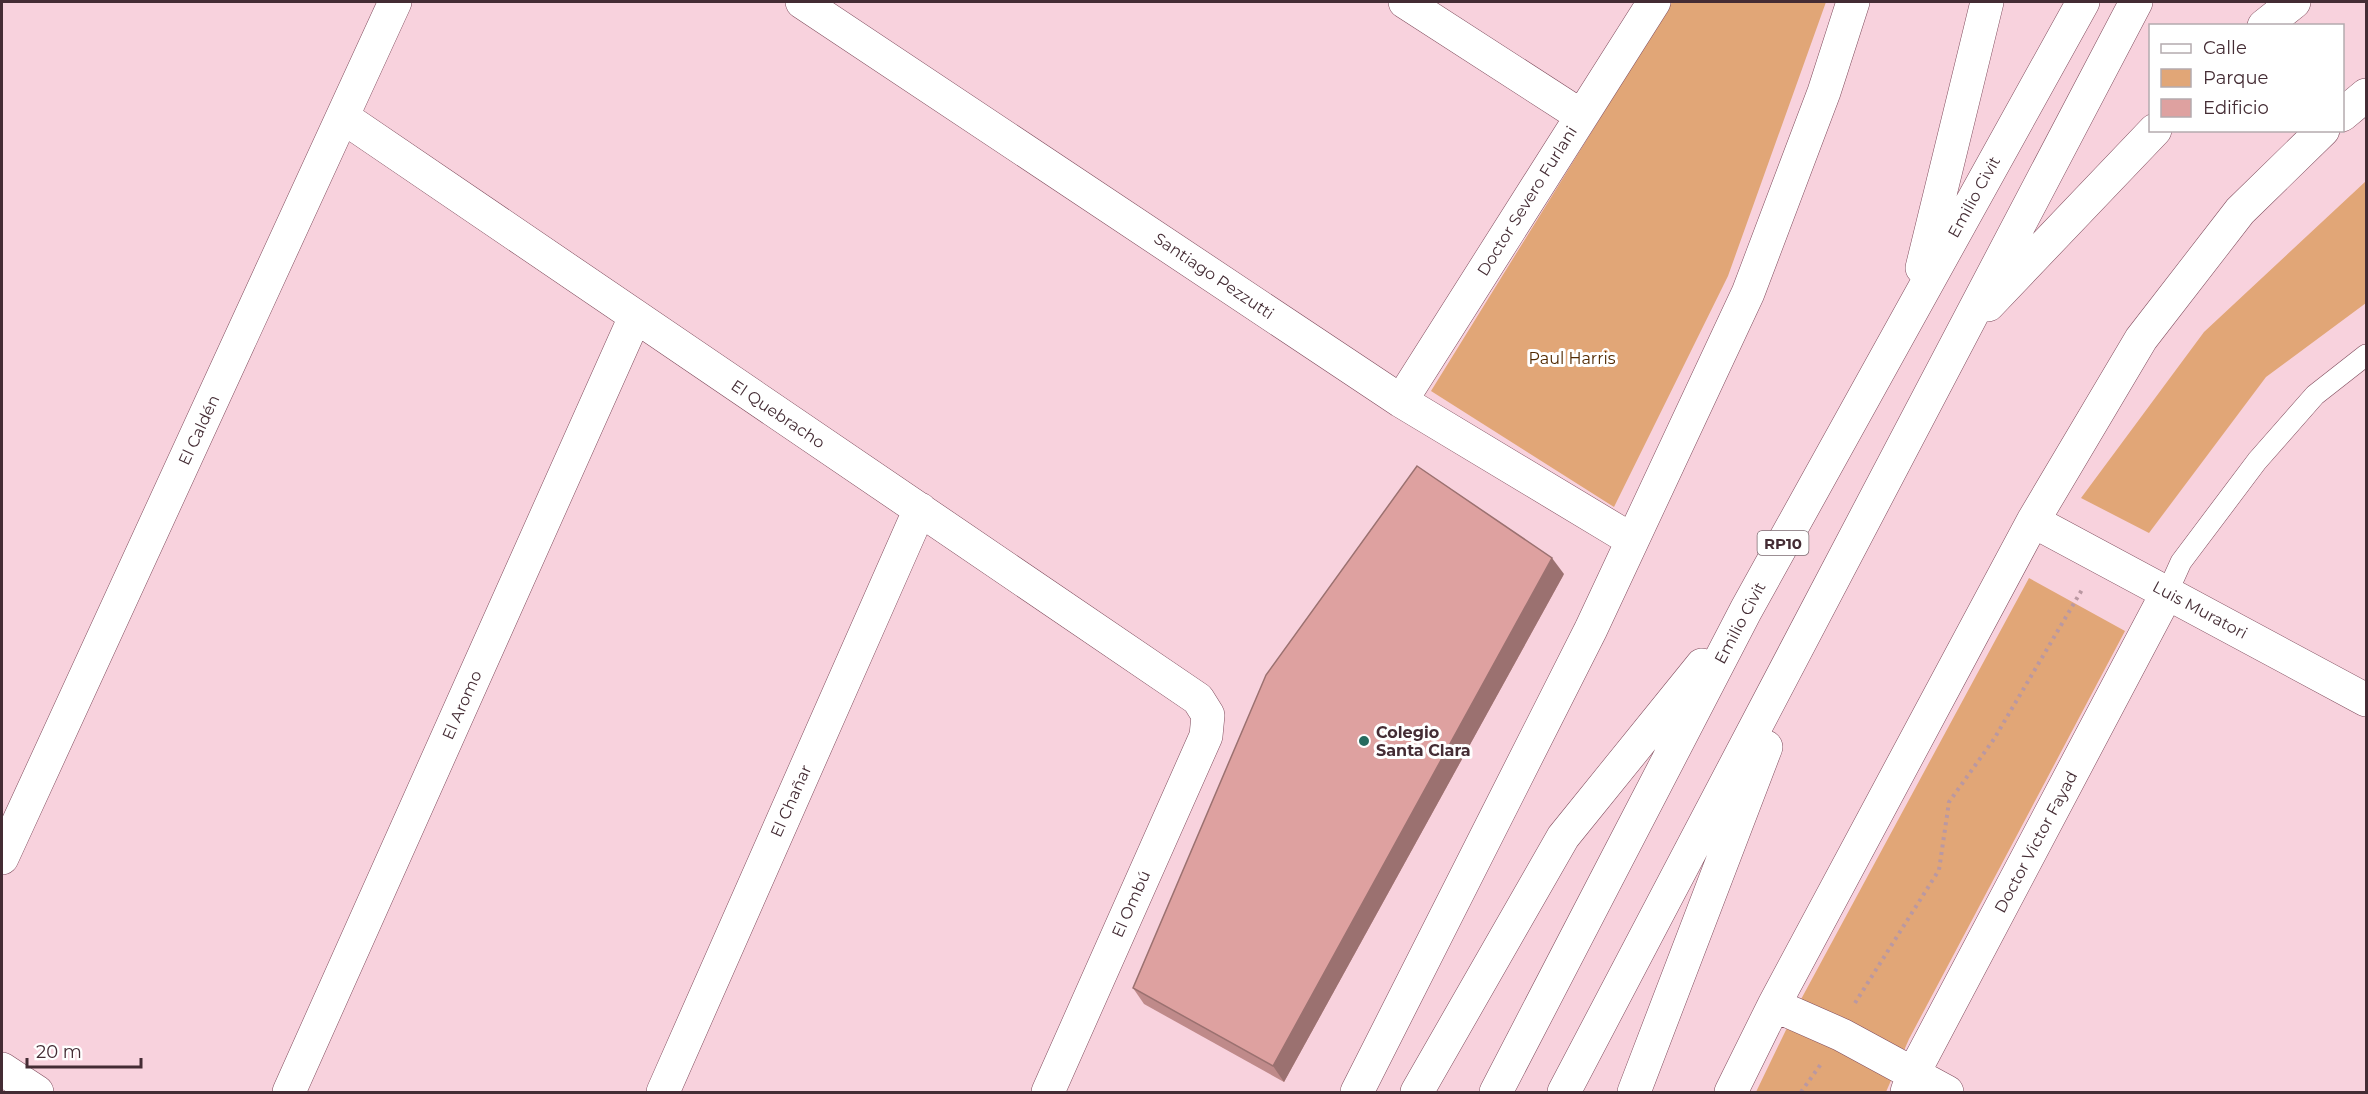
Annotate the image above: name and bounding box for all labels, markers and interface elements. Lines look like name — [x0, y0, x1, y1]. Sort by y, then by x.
legend — [2149, 24, 2344, 132]
text: Calle — [2203, 37, 2247, 59]
text: Parque — [2203, 67, 2269, 89]
text: Edificio — [2203, 97, 2269, 119]
street label: Doctor Severo Furlani — [1473, 123, 1581, 279]
street label: Emilio Civit — [1944, 153, 2004, 241]
street label: Santiago Pezzutti — [1150, 229, 1278, 323]
park label: Paul Harris — [1528, 349, 1616, 368]
street label: El Quebracho — [728, 376, 828, 452]
street label: El Caldén — [174, 392, 224, 468]
road number: RP10 — [1758, 531, 1808, 555]
street label: Luis Muratori — [2149, 577, 2251, 643]
street label: Emilio Civit — [1711, 578, 1770, 667]
street label: El Aromo — [438, 667, 486, 743]
place label: Colegio Santa Clara — [1376, 723, 1471, 760]
marker: Colegio Santa Clara — [1357, 734, 1371, 748]
street label: El Chañar — [767, 762, 815, 840]
street label: Doctor Victor Fayad — [1991, 768, 2081, 916]
street label: El Ombú — [1108, 868, 1154, 940]
scale bar — [27, 1031, 141, 1069]
text: 20 m — [36, 1041, 82, 1063]

